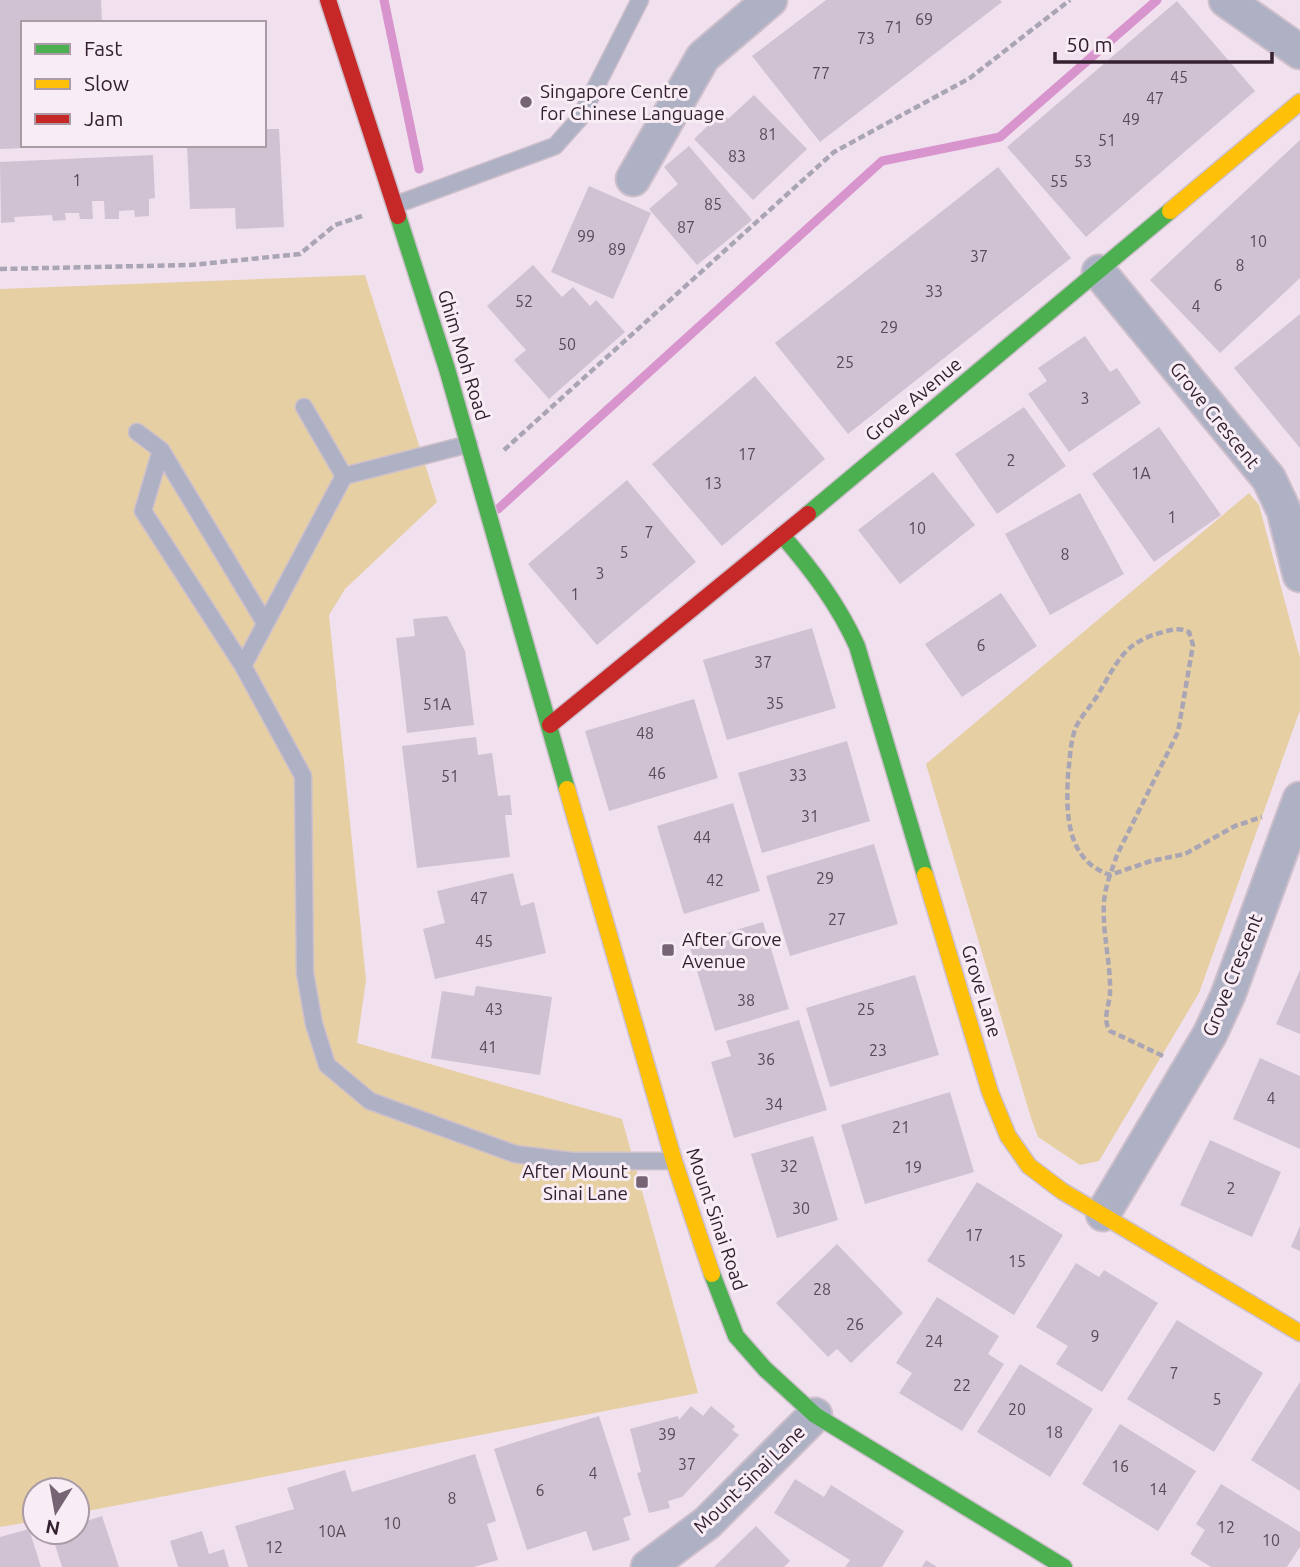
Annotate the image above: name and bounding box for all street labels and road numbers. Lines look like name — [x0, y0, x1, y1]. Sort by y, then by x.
street label: Ghim Moh Road — [434, 287, 494, 423]
street label: Grove Avenue — [860, 352, 966, 446]
street label: Grove Crescent — [1166, 358, 1265, 473]
street label: Grove Crescent — [1197, 910, 1267, 1039]
street label: Grove Lane — [957, 942, 1007, 1040]
street label: Mount Sinai Road — [682, 1145, 752, 1293]
street label: Mount Sinai Lane — [689, 1420, 809, 1538]

